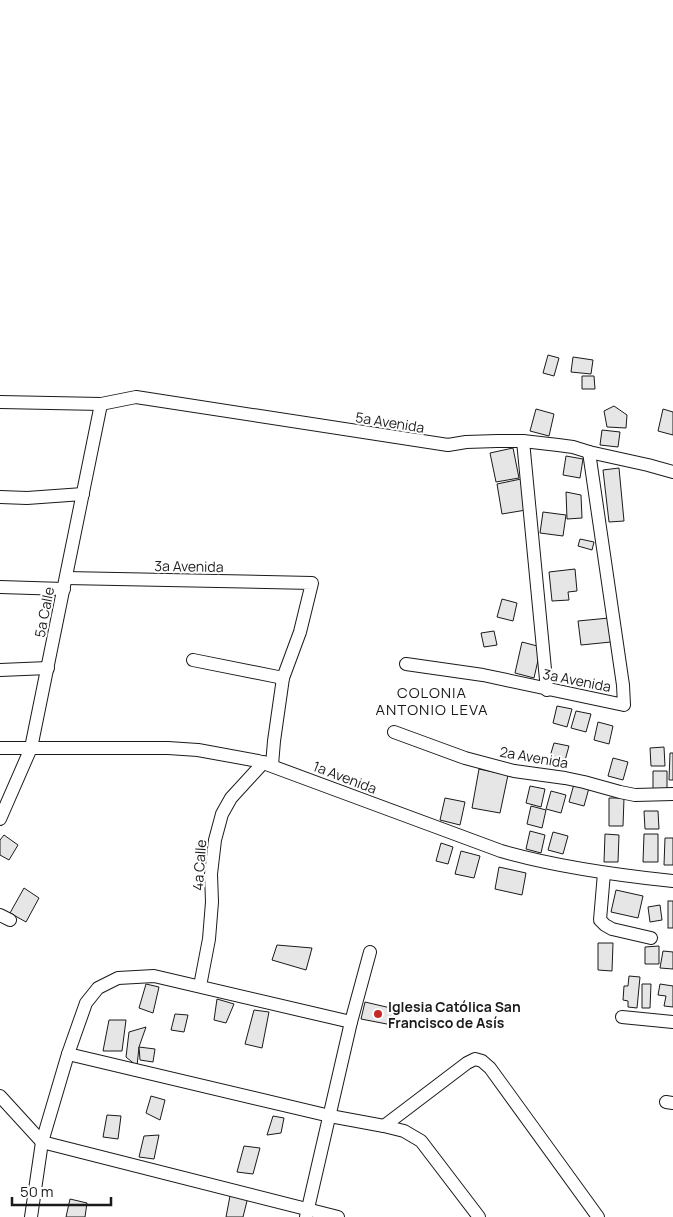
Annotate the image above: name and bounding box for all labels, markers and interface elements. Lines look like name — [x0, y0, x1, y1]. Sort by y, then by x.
street label: 5a Avenida — [354, 407, 426, 437]
street label: 3a Avenida — [154, 556, 224, 576]
street label: 5a Calle — [30, 585, 58, 639]
street label: 3a Avenida — [541, 664, 613, 696]
district label: COLONIA ANTONIO LEVA — [376, 682, 488, 720]
street label: 2a Avenida — [498, 742, 570, 772]
street label: 1a Avenida — [310, 756, 380, 798]
street label: 4a Calle — [188, 839, 210, 891]
place label: Iglesia Católica San Francisco de Asís — [388, 997, 521, 1032]
marker: Iglesia Católica San Francisco de Asís — [372, 1008, 384, 1020]
scale bar — [12, 1174, 111, 1206]
text: 50 m — [20, 1181, 54, 1202]

